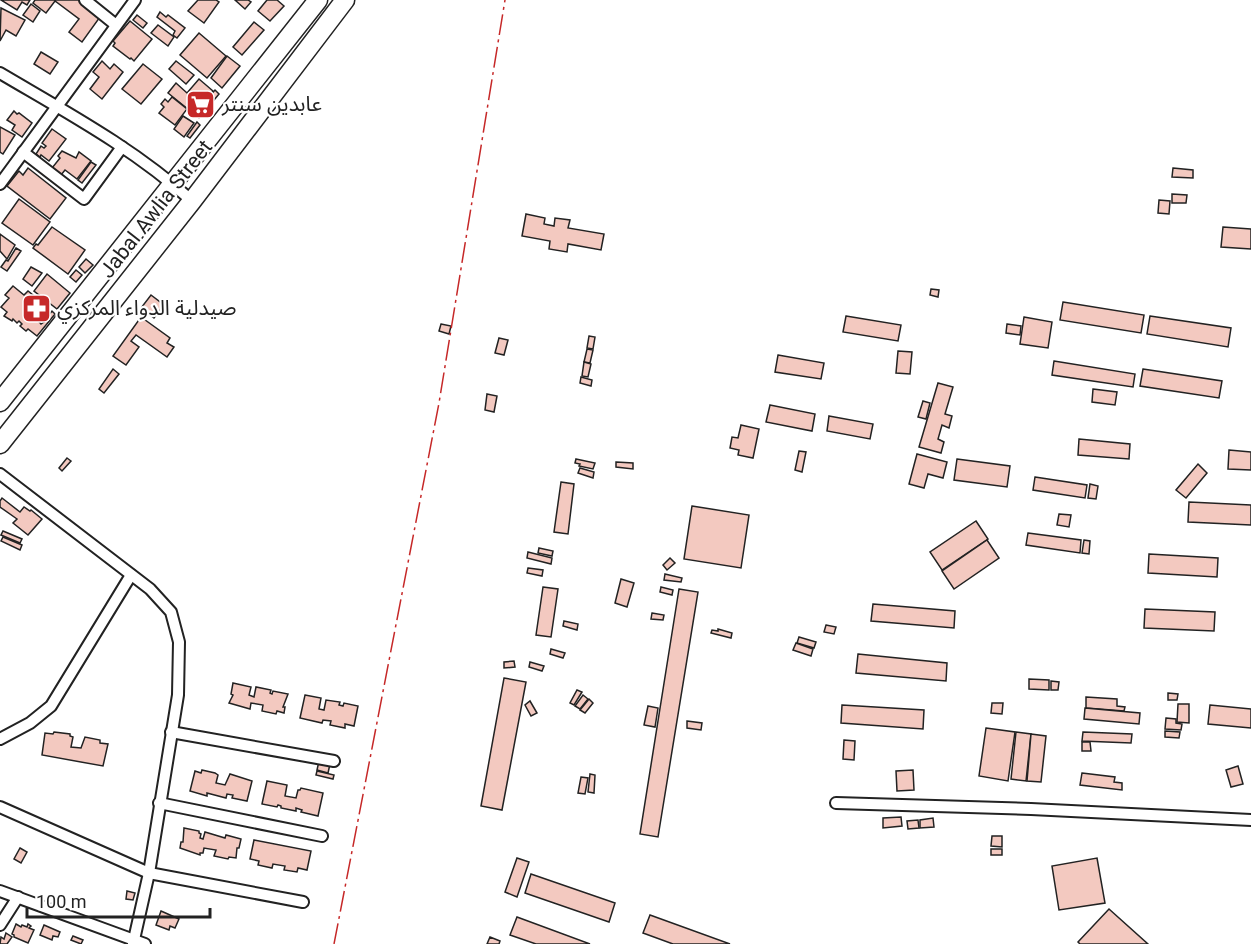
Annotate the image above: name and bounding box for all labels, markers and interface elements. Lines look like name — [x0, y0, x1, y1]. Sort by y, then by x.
supermarket icon: عابدين سنتر — [185, 88, 217, 120]
place label: عابدين سنتر — [221, 92, 322, 116]
street label: Jabal Awlia Street — [95, 135, 217, 283]
pharmacy icon: صيدلية الدواء المركزي — [20, 292, 52, 324]
place label: صيدلية الدواء المركزي — [57, 296, 237, 324]
scale bar — [27, 881, 210, 919]
text: 100 m — [36, 891, 87, 912]

